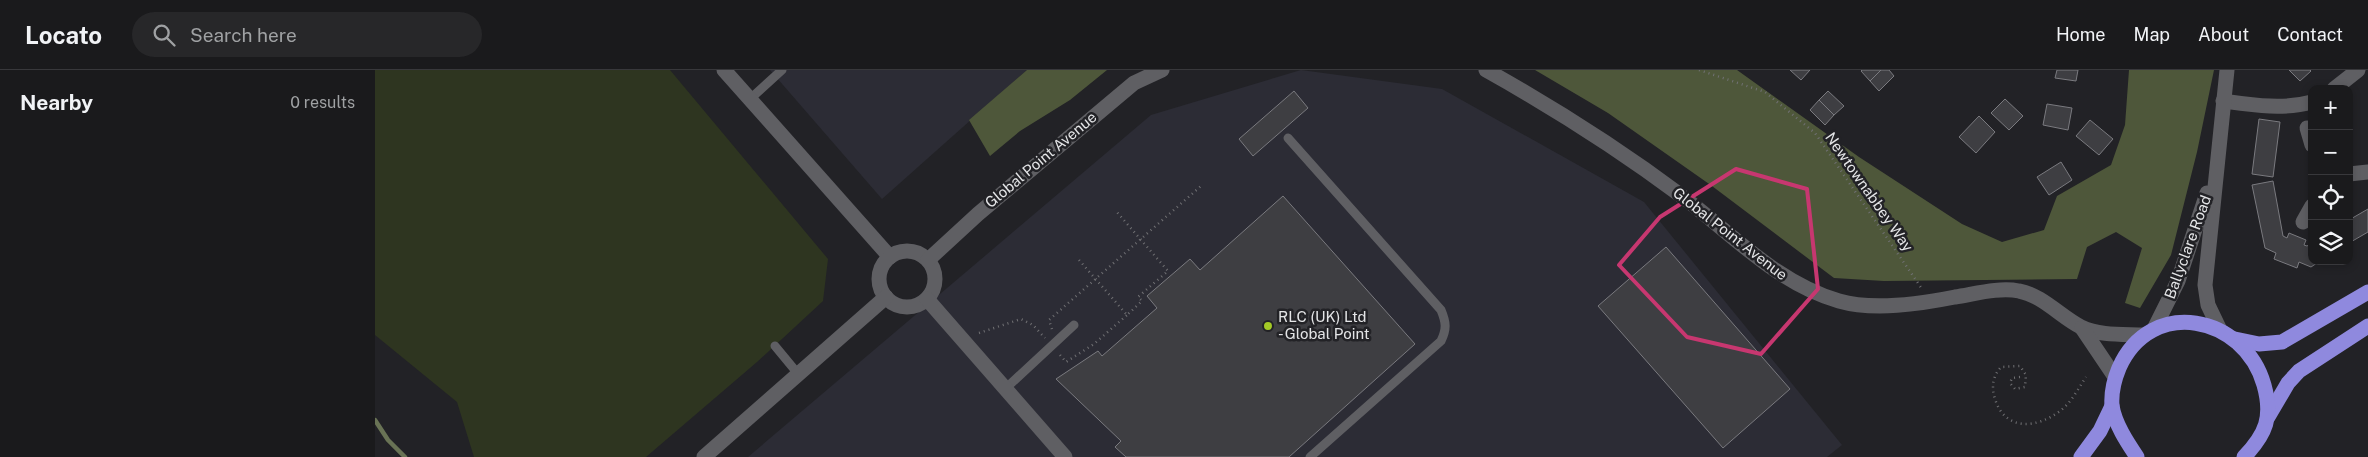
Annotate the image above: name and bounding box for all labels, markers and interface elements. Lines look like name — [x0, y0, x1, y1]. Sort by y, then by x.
search box — [132, 12, 482, 57]
text: Locato — [25, 21, 102, 49]
icon: search — [150, 21, 178, 49]
text: Search here — [190, 24, 297, 46]
text: Home — [2056, 24, 2106, 45]
text: Map — [2134, 24, 2170, 45]
text: About — [2198, 24, 2249, 45]
text: Contact — [2277, 24, 2343, 45]
map controls — [2308, 85, 2353, 265]
button: + — [2308, 85, 2353, 130]
text: Nearby — [20, 90, 93, 115]
text: 0 results — [290, 93, 355, 112]
street label: Global Point Avenue — [982, 108, 1100, 211]
street label: Newtownabbey Way — [1822, 129, 1917, 254]
button: − — [2308, 130, 2353, 175]
button: locate — [2308, 175, 2353, 220]
street label: Global Point Avenue — [1670, 184, 1791, 283]
street label: Ballyclare Road — [2161, 193, 2214, 301]
button: layers — [2308, 220, 2353, 265]
place label: RLC (UK) Ltd - Global Point — [1278, 308, 1370, 342]
marker: RLC (UK) Ltd - Global Point — [1262, 320, 1274, 332]

